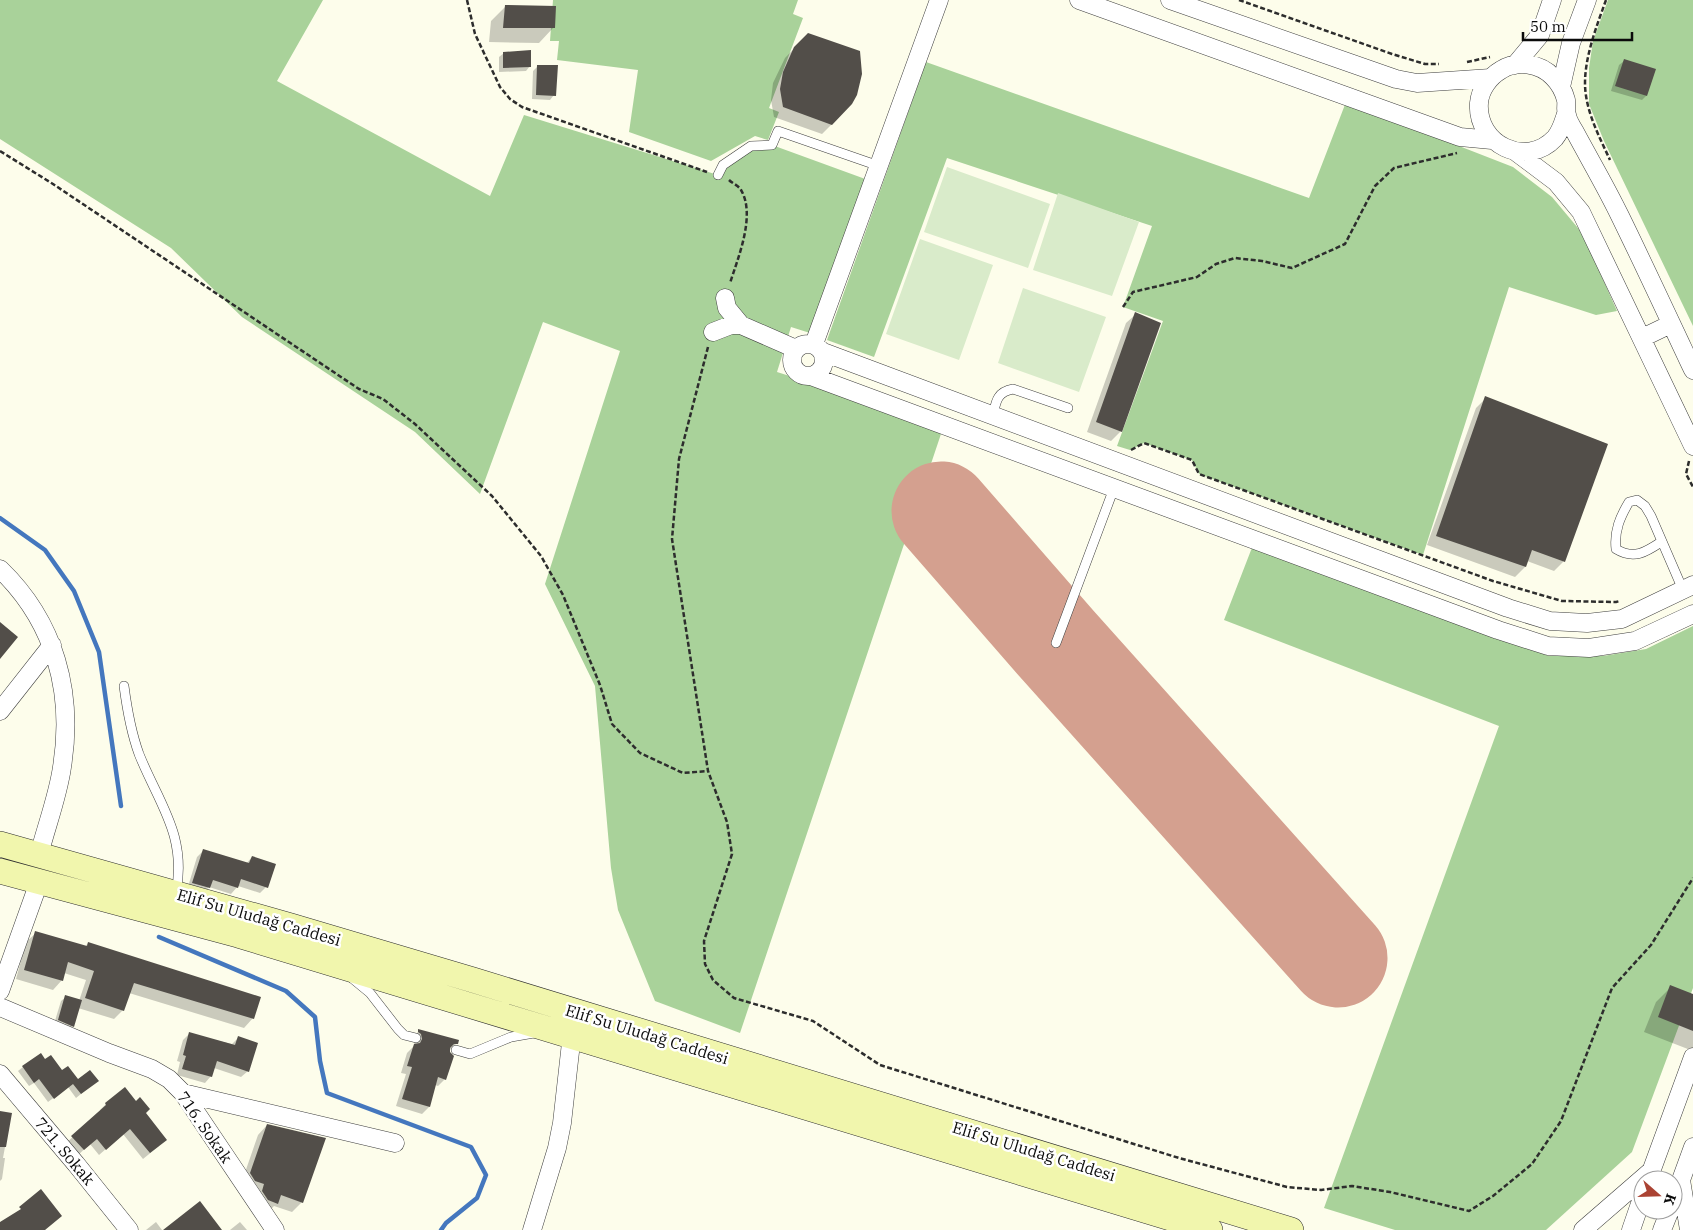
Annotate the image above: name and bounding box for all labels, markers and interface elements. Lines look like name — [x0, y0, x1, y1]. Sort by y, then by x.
scale bar — [1523, 10, 1632, 42]
text: 50 m — [1530, 17, 1566, 36]
street label: Elif Su Uludağ Caddesi — [175, 884, 343, 950]
street label: Elif Su Uludağ Caddesi — [563, 1000, 731, 1068]
street label: 716. Sokak — [173, 1087, 237, 1167]
street label: 721. Sokak — [31, 1113, 100, 1190]
street label: Elif Su Uludağ Caddesi — [950, 1117, 1118, 1185]
north arrow — [1633, 1170, 1683, 1220]
text: K — [1660, 1191, 1681, 1208]

